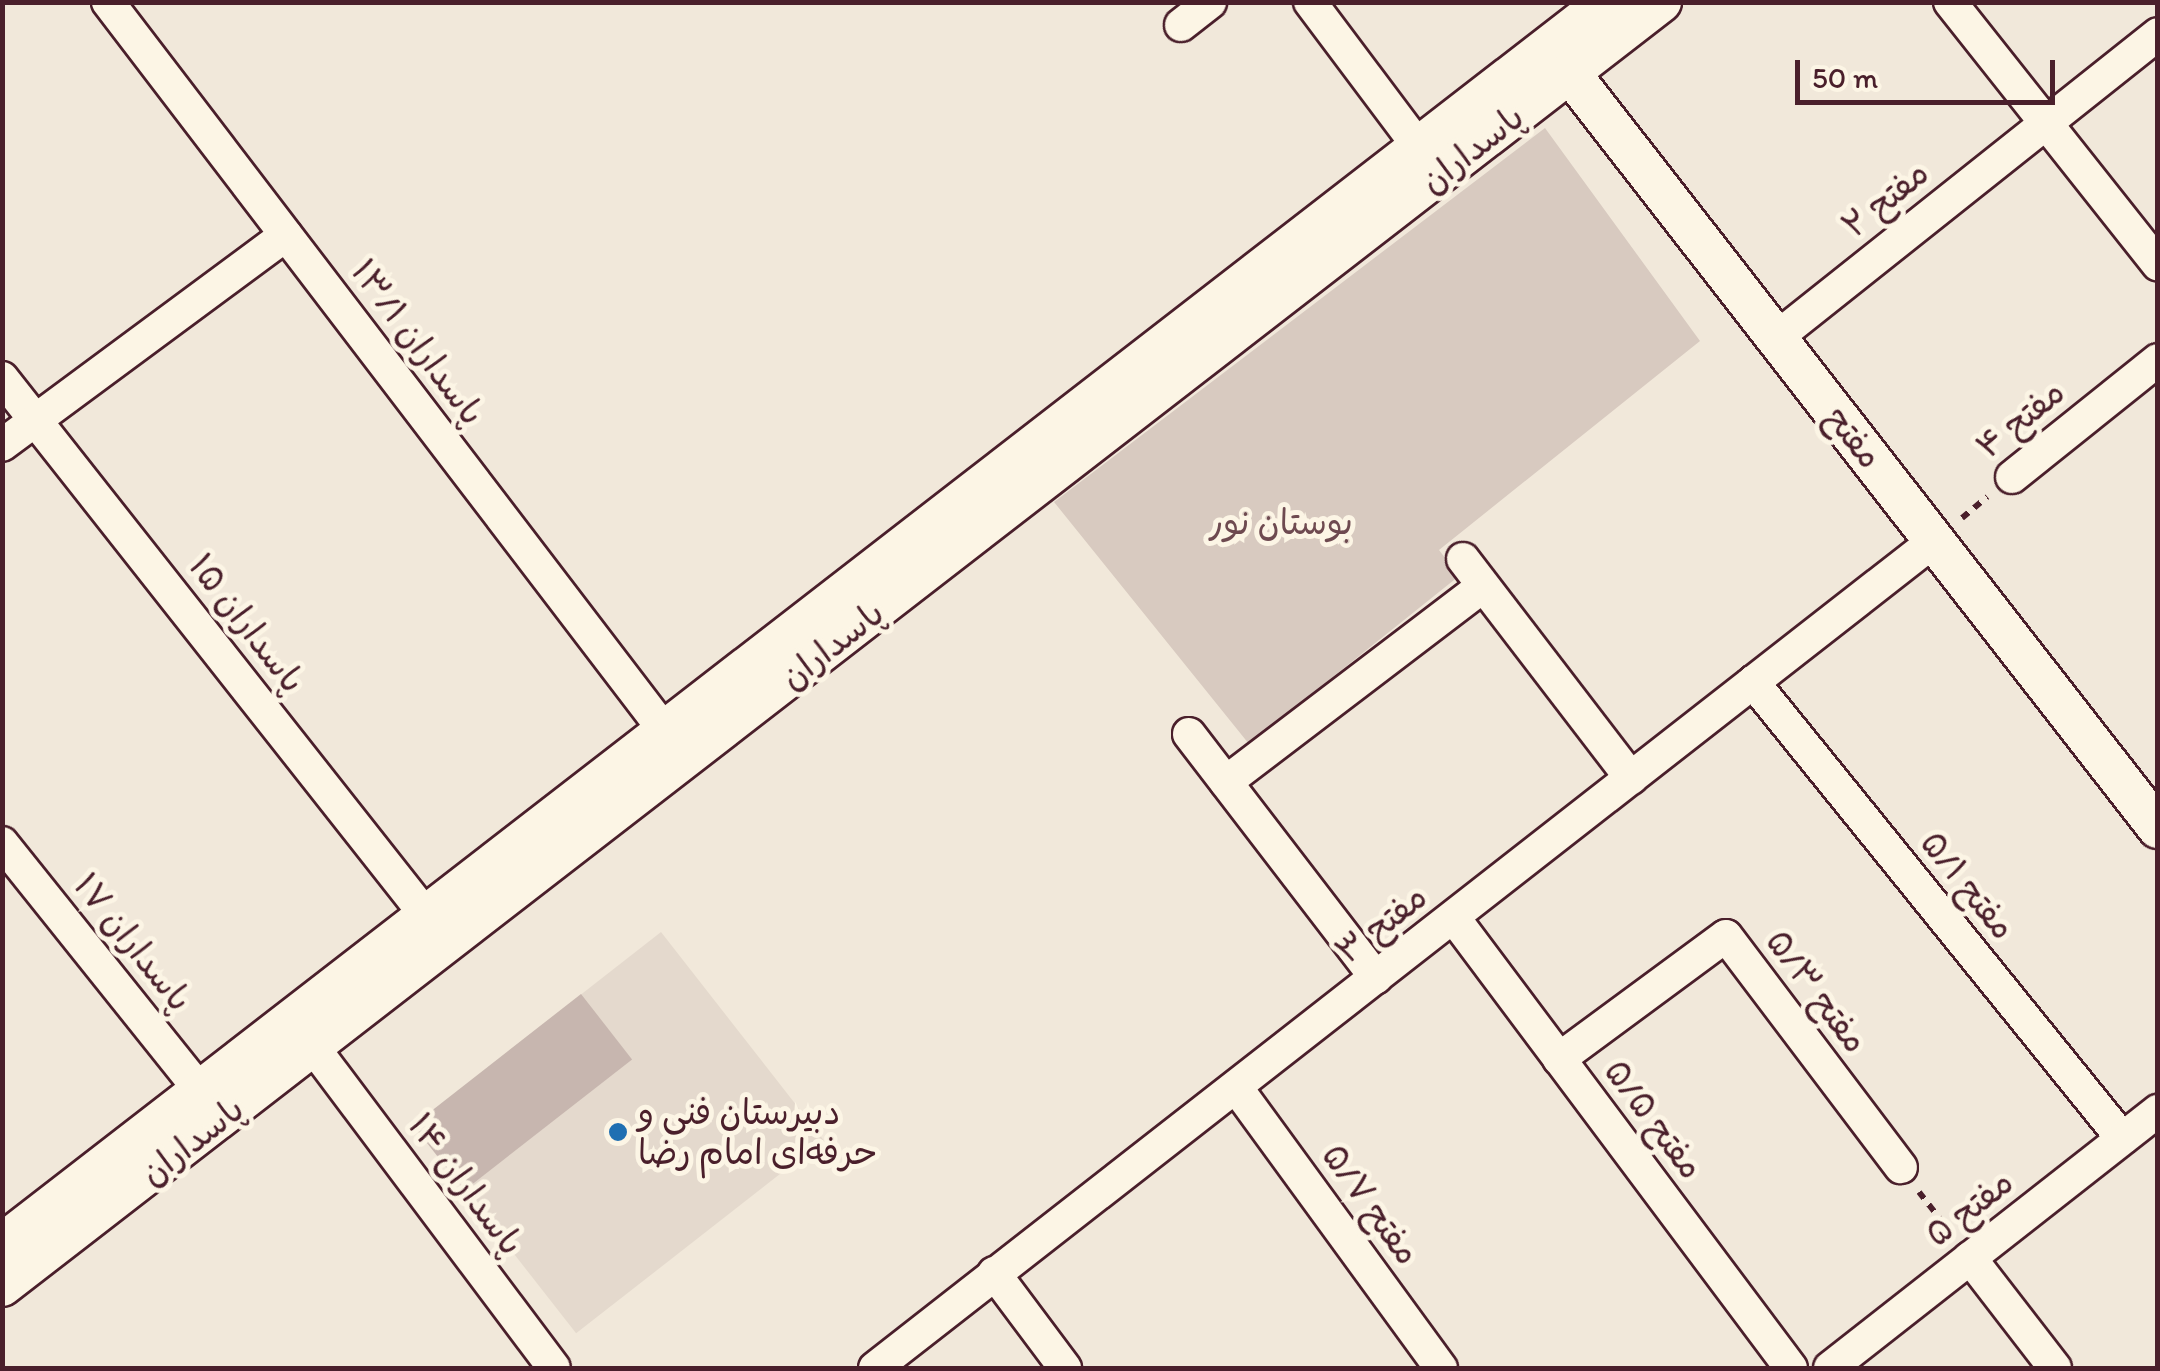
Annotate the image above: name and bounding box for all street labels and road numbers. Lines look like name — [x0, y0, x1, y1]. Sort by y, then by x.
street label: پاسداران — [1412, 96, 1532, 202]
street label: مفتح ۲ — [1833, 151, 1937, 247]
street label: پاسداران ۱۳/۱ — [342, 251, 494, 433]
street label: مفتح ۴ — [1967, 371, 2073, 467]
street label: مفتح — [1817, 397, 1891, 477]
street label: پاسداران ۱۵ — [180, 545, 314, 701]
street label: پاسداران — [772, 592, 892, 698]
street label: مفتح ۵/۱ — [1912, 822, 2024, 948]
street label: پاسداران ۱۷ — [65, 865, 201, 1019]
street label: مفتح ۳ — [1327, 875, 1435, 973]
street label: مفتح ۵/۳ — [1757, 921, 1877, 1061]
street label: مفتح ۵/۵ — [1595, 1051, 1713, 1187]
street label: پاسداران — [132, 1088, 252, 1194]
street label: پاسداران ۱۴ — [399, 1105, 533, 1263]
street label: مفتح ۵/۷ — [1313, 1135, 1429, 1273]
street label: مفتح ۵ — [1917, 1161, 2021, 1255]

